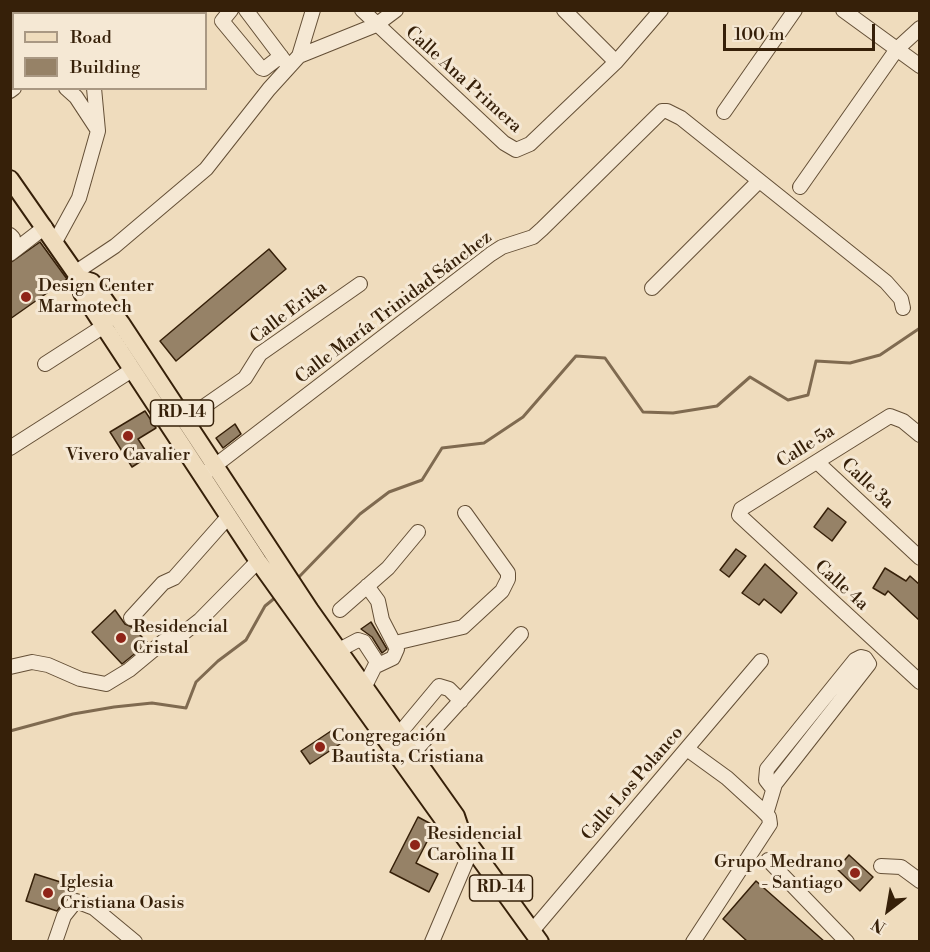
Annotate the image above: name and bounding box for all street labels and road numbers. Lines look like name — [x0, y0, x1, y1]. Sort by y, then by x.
street label: Calle Ana Primera — [400, 22, 526, 138]
street label: Calle María Trinidad Sánchez — [292, 227, 496, 389]
street label: Calle Erika — [246, 277, 332, 349]
road number: RD-14 — [150, 400, 213, 426]
street label: Calle 5a — [773, 421, 839, 473]
street label: Calle 3a — [836, 454, 898, 514]
street label: Calle 4a — [810, 556, 872, 616]
street label: Calle Los Polanco — [578, 723, 688, 845]
road number: RD-14 — [470, 875, 532, 901]

